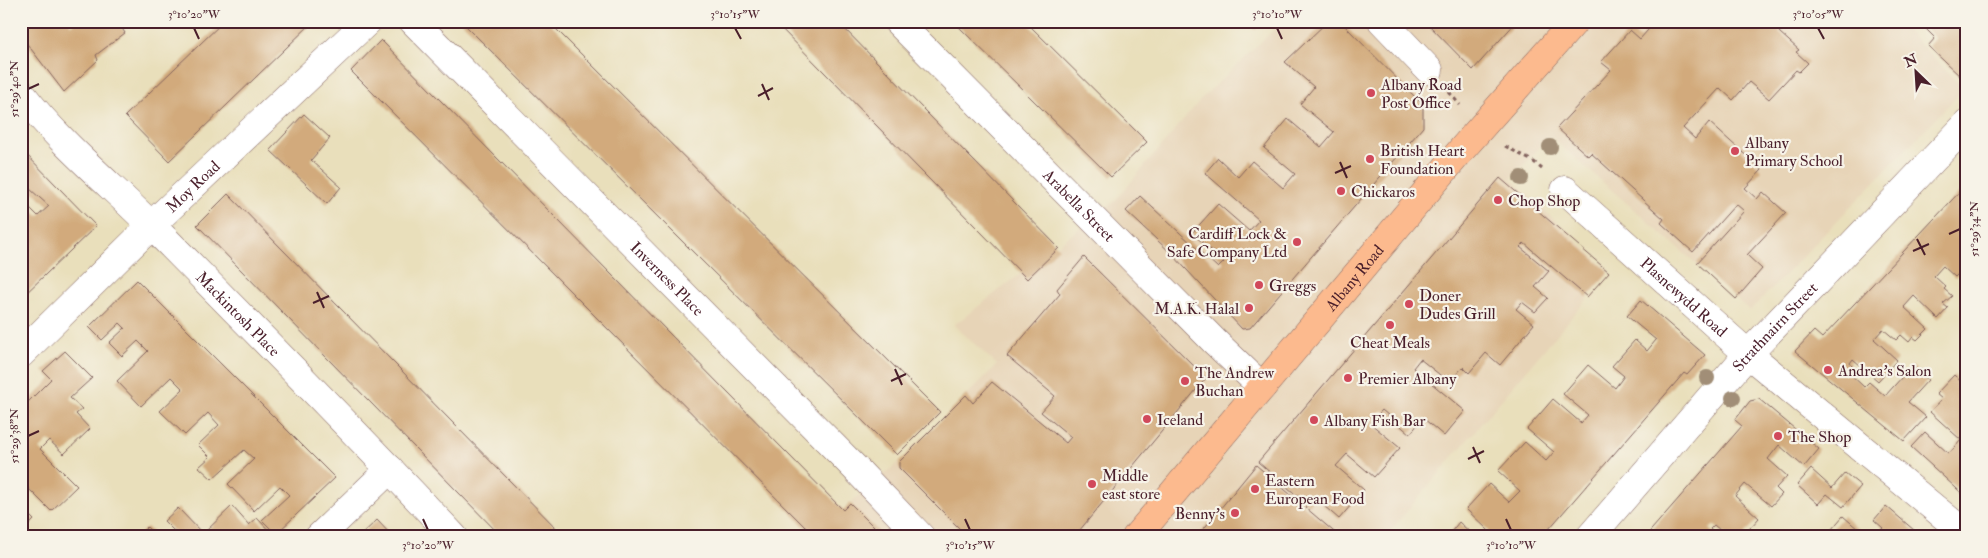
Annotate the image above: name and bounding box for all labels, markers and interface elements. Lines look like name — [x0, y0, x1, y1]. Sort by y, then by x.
text: 3°10'20"W — [168, 7, 221, 22]
text: 3°10'15"W — [710, 7, 760, 22]
text: 3°10'10"W — [1252, 7, 1303, 22]
text: 3°10'05"W — [1792, 7, 1844, 22]
north arrow — [1890, 48, 1940, 98]
text: N — [1901, 50, 1920, 71]
text: 51°29'40"N — [7, 60, 22, 118]
place label: Albany Road Post Office — [1380, 75, 1462, 113]
marker: Albany Road Post Office — [1365, 87, 1377, 99]
place label: Albany Primary School — [1744, 133, 1843, 171]
place label: British Heart Foundation — [1380, 141, 1465, 179]
marker: Albany Primary School — [1729, 145, 1741, 157]
marker: British Heart Foundation — [1364, 153, 1376, 165]
street label: Moy Road — [162, 157, 224, 217]
street label: Arabella Street — [1038, 165, 1119, 246]
place label: Chickaros — [1351, 182, 1415, 202]
marker: Chickaros — [1335, 185, 1347, 197]
place label: Chop Shop — [1508, 191, 1580, 212]
marker: Chop Shop — [1492, 194, 1504, 206]
text: 51°29'34"N — [1967, 201, 1982, 257]
place label: Cardiff Lock & Safe Company Ltd — [1167, 224, 1287, 263]
marker: Cardiff Lock & Safe Company Ltd — [1291, 236, 1303, 248]
street label: Inverness Place — [626, 238, 708, 321]
street label: Albany Road — [1321, 241, 1389, 316]
street label: Plasnewydd Road — [1636, 253, 1731, 342]
street label: Mackintosh Place — [191, 267, 284, 361]
place label: Greggs — [1269, 276, 1316, 296]
street label: Strathnairn Street — [1728, 278, 1822, 376]
marker: Greggs — [1253, 279, 1265, 291]
place label: Doner Dudes Grill — [1419, 286, 1496, 324]
marker: Doner Dudes Grill — [1403, 298, 1415, 310]
place label: M.A.K. Halal — [1154, 299, 1239, 319]
marker: M.A.K. Halal — [1243, 302, 1255, 314]
marker: Cheat Meals — [1384, 319, 1396, 331]
place label: Cheat Meals — [1350, 333, 1430, 353]
place label: Andrea's Salon — [1837, 361, 1932, 381]
place label: The Andrew Buchan — [1195, 363, 1275, 401]
marker: Andrea's Salon — [1822, 364, 1834, 376]
place label: Premier Albany — [1358, 369, 1457, 389]
marker: Premier Albany — [1342, 372, 1354, 384]
marker: The Andrew Buchan — [1179, 375, 1191, 387]
text: 51°29'38"N — [7, 408, 22, 464]
place label: Iceland — [1157, 410, 1203, 430]
place label: Albany Fish Bar — [1323, 411, 1426, 431]
marker: Iceland — [1141, 413, 1153, 425]
marker: Albany Fish Bar — [1308, 414, 1320, 426]
place label: The Shop — [1788, 427, 1851, 448]
marker: The Shop — [1772, 430, 1784, 442]
place label: Middle east store — [1102, 466, 1161, 504]
place label: Eastern European Food — [1265, 471, 1364, 510]
marker: Middle east store — [1086, 478, 1098, 490]
marker: Eastern European Food — [1249, 483, 1261, 495]
place label: Benny's — [1175, 504, 1225, 524]
marker: Benny's — [1229, 507, 1241, 519]
text: 3°10'20"W — [402, 538, 455, 553]
text: 3°10'15"W — [945, 538, 995, 553]
text: 3°10'10"W — [1486, 538, 1537, 553]

